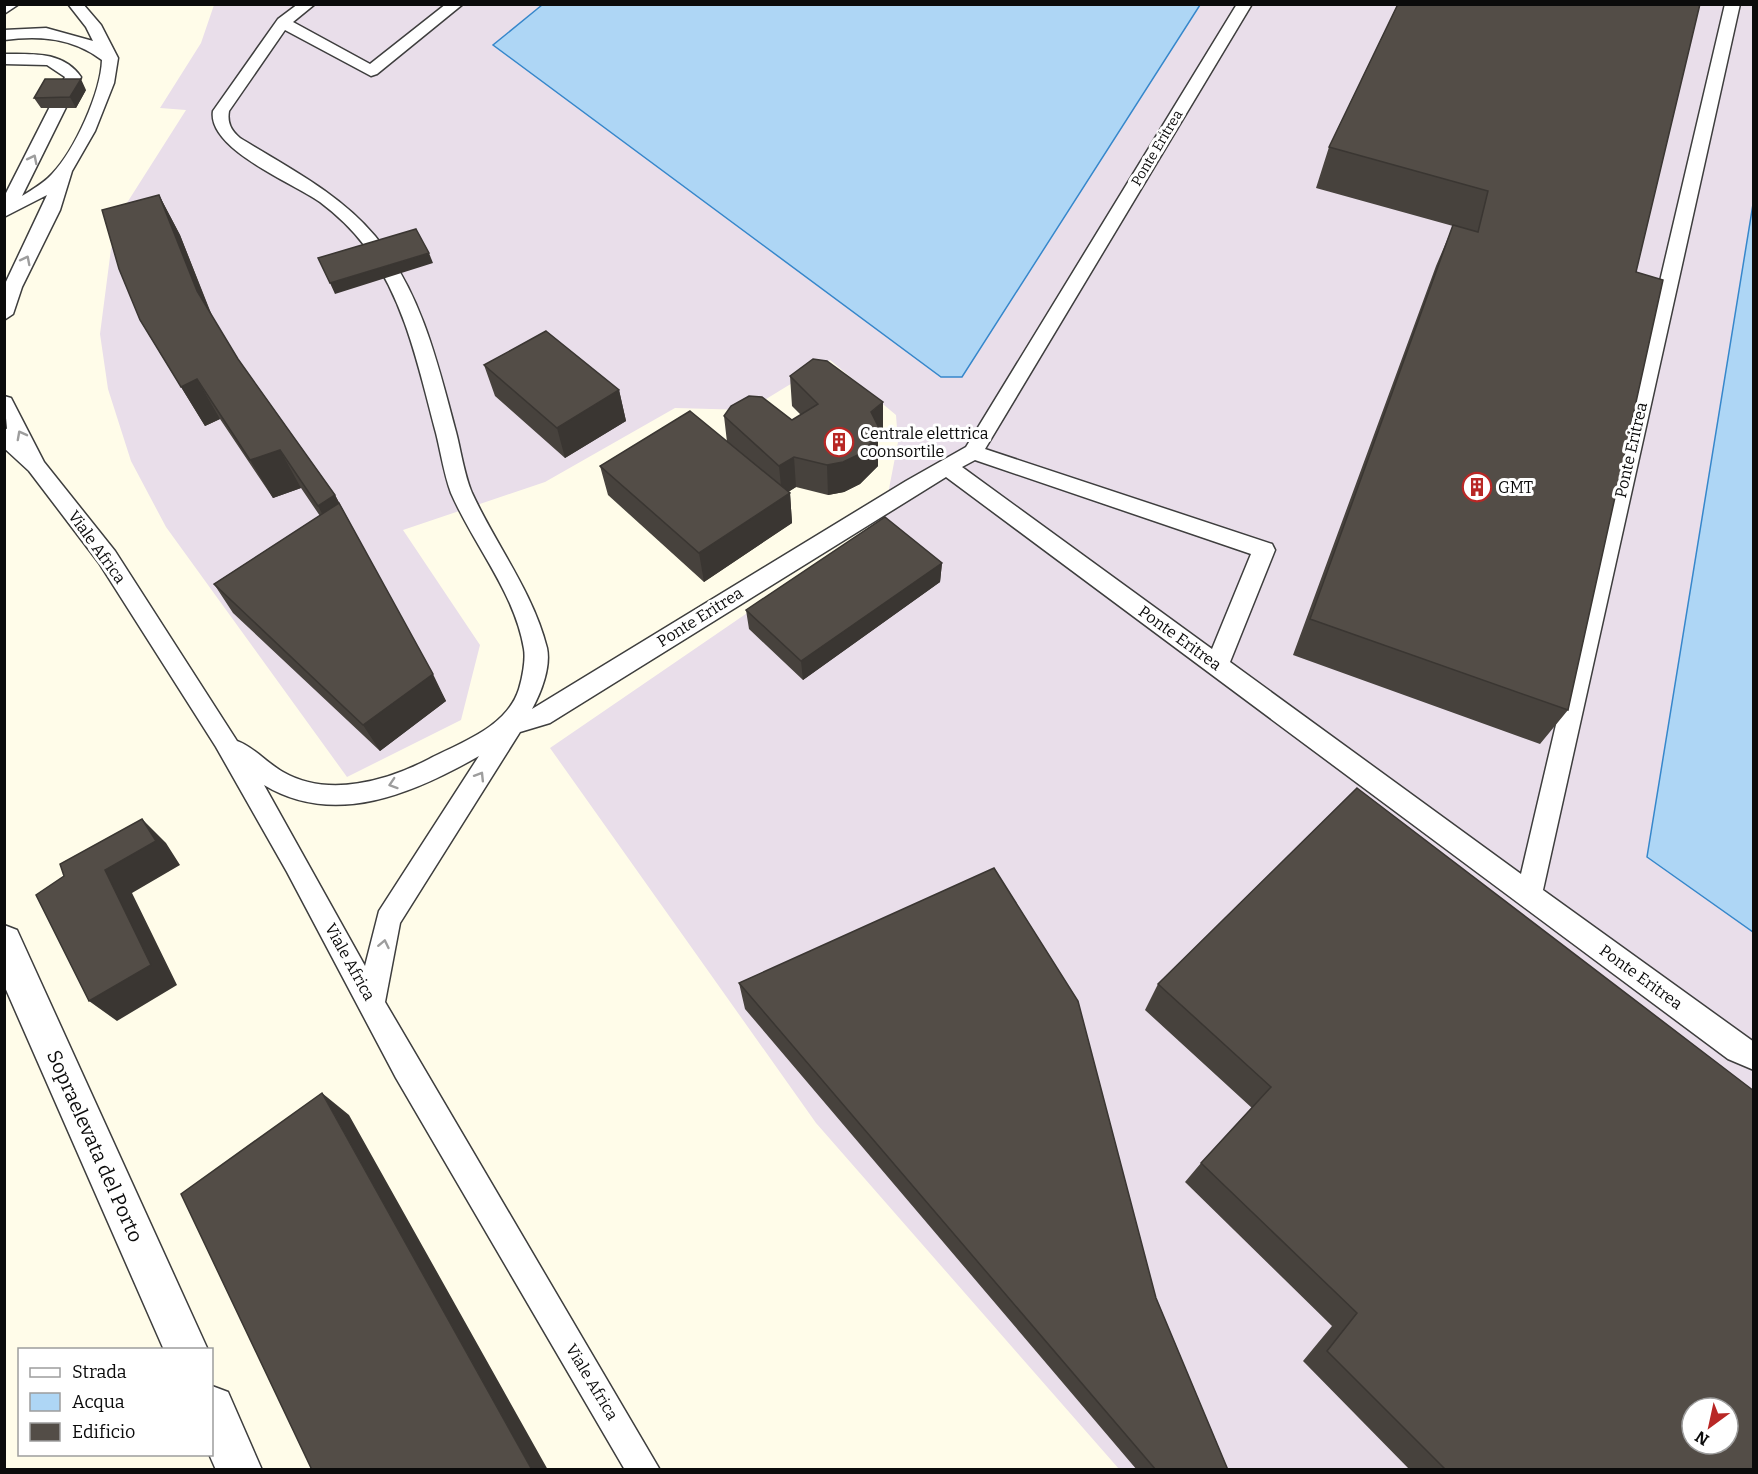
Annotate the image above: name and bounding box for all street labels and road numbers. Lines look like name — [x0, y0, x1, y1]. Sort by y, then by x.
street label: Ponte Eritrea — [1128, 107, 1186, 189]
street label: Ponte Eritrea — [1611, 400, 1651, 500]
street label: Viale Africa — [64, 507, 130, 587]
street label: Ponte Eritrea — [654, 583, 747, 651]
street label: Ponte Eritrea — [1135, 602, 1225, 674]
street label: Viale Africa — [321, 920, 379, 1004]
street label: Ponte Eritrea — [1596, 941, 1686, 1013]
street label: Sopraelevata del Porto — [42, 1046, 148, 1246]
street label: Viale Africa — [562, 1341, 622, 1424]

